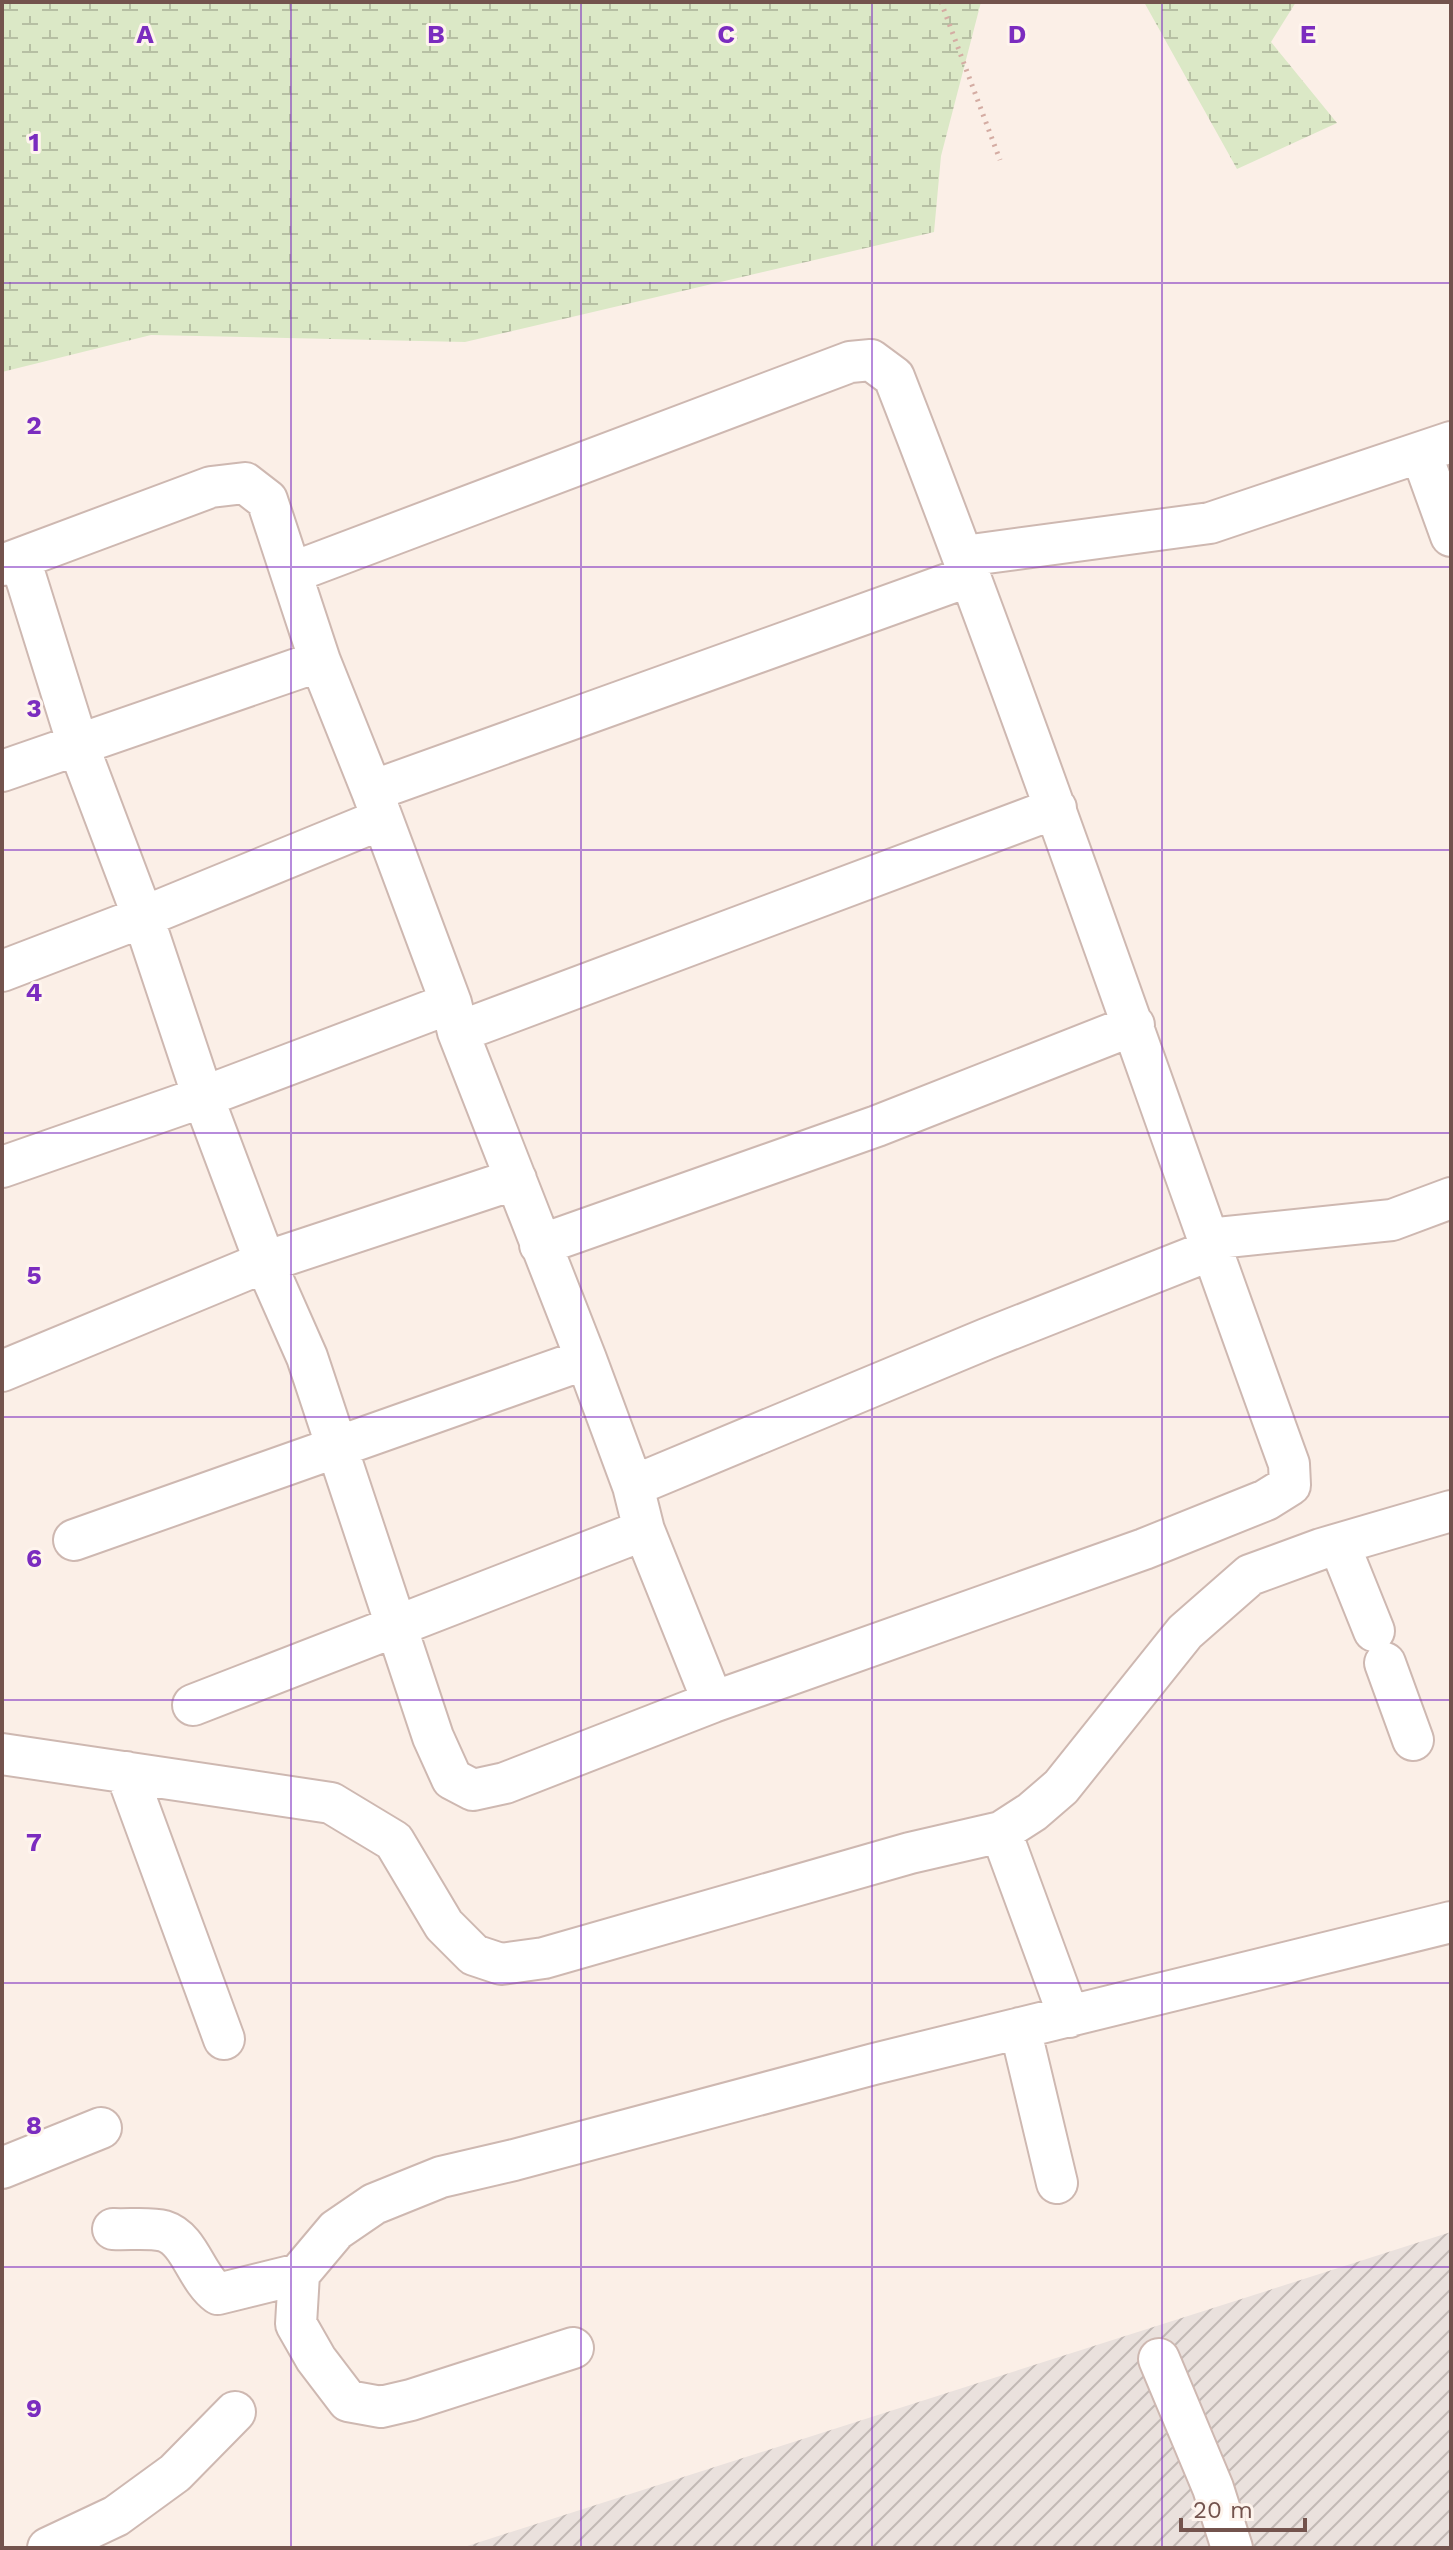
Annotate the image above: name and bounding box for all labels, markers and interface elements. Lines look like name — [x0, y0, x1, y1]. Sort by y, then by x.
text: A — [136, 19, 154, 49]
text: B — [427, 19, 445, 49]
text: C — [717, 19, 735, 49]
text: D — [1008, 19, 1026, 49]
text: E — [1300, 19, 1316, 49]
text: 1 — [28, 127, 40, 157]
text: 2 — [26, 410, 42, 440]
text: 3 — [26, 693, 42, 723]
text: 4 — [26, 977, 43, 1007]
text: 5 — [26, 1260, 42, 1290]
text: 6 — [26, 1543, 42, 1573]
text: 7 — [26, 1827, 42, 1857]
text: 8 — [26, 2110, 42, 2140]
text: 9 — [26, 2393, 42, 2423]
scale bar — [1181, 2482, 1305, 2532]
text: 20 m — [1193, 2496, 1253, 2524]

